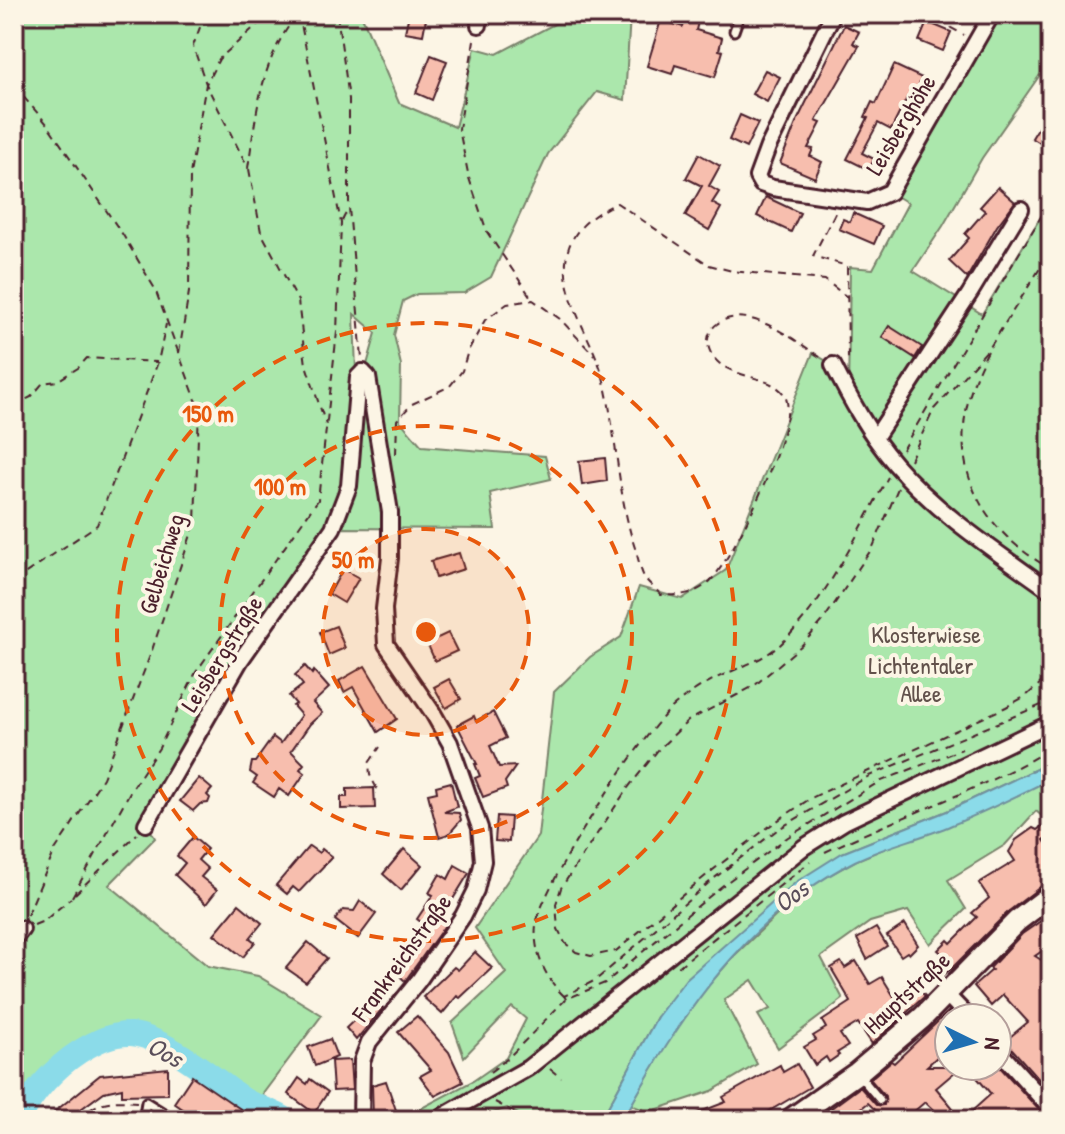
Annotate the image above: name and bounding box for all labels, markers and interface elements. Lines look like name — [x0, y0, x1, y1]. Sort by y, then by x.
street label: Leisberghöhe — [858, 68, 943, 181]
text: 150 m — [182, 397, 234, 429]
text: 100 m — [254, 470, 306, 502]
street label: Gelbeichweg — [131, 510, 191, 618]
text: 50 m — [332, 543, 374, 575]
street label: Leisbergstraße — [173, 589, 270, 717]
centre of rings — [412, 618, 440, 646]
park label: Klosterwiese — [871, 618, 981, 650]
park label: Lichtentaler Allee — [868, 649, 974, 709]
water label: Oos — [766, 870, 817, 920]
street label: Frankreichstraße — [343, 887, 459, 1028]
street label: Hauptstraße — [856, 944, 957, 1041]
north arrow — [933, 1002, 1013, 1082]
water label: Oos — [141, 1028, 191, 1076]
text: N — [977, 1037, 1008, 1051]

